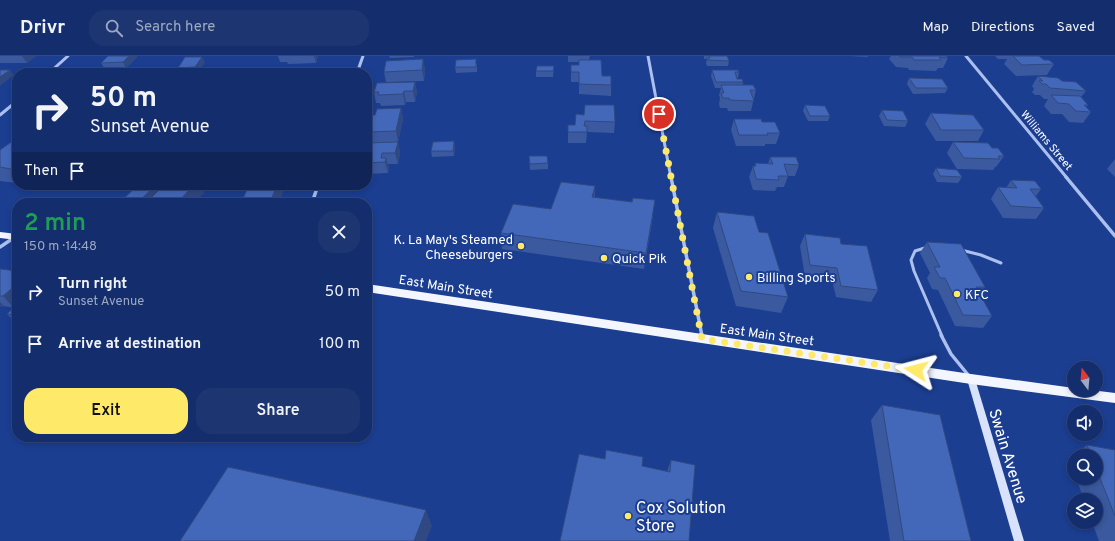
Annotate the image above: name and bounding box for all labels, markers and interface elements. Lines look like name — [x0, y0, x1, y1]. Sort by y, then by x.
search box — [89, 10, 369, 46]
text: Drivr — [20, 16, 65, 40]
icon: search — [103, 17, 125, 39]
text: Search here — [135, 18, 215, 37]
text: Map — [923, 19, 949, 36]
text: Directions — [971, 19, 1035, 36]
text: Saved — [1057, 19, 1095, 36]
text: 50 m — [90, 81, 157, 117]
icon: right — [24, 84, 76, 136]
pin — [642, 97, 676, 131]
icon: arrive — [648, 103, 670, 125]
street label: Williams Street — [1017, 108, 1075, 173]
text: Sunset Avenue — [90, 116, 209, 139]
icon: arrive — [66, 160, 88, 182]
text: Then — [24, 162, 58, 181]
text: 2 min — [24, 209, 86, 239]
button: close — [318, 211, 360, 253]
place label: K. La May's Steamed Cheeseburgers — [393, 233, 513, 264]
text: 150 m · 14:48 — [24, 239, 97, 255]
marker: K. La May's Steamed Cheeseburgers — [516, 241, 526, 251]
place label: Quick Pik — [612, 252, 667, 268]
marker: Quick Pik — [599, 253, 609, 263]
place label: Billing Sports — [757, 271, 836, 287]
marker: Billing Sports — [744, 272, 754, 282]
street label: East Main Street — [398, 273, 494, 303]
text: Turn right — [58, 275, 127, 294]
icon: right — [24, 281, 46, 303]
text: 50 m — [325, 283, 360, 302]
place label: KFC — [965, 288, 989, 304]
marker: KFC — [952, 289, 962, 299]
text: Sunset Avenue — [58, 294, 144, 310]
street label: East Main Street — [719, 321, 815, 351]
icon: arrive — [24, 333, 46, 355]
text: Arrive at destination — [58, 335, 201, 354]
text: 100 m — [319, 335, 360, 354]
position arrow — [895, 349, 937, 391]
north arrow — [1067, 361, 1103, 397]
map controls — [1067, 361, 1103, 529]
button: Exit — [24, 388, 188, 434]
button: Share — [196, 388, 360, 434]
button: sound — [1067, 405, 1103, 441]
street label: Swain Avenue — [983, 407, 1031, 507]
button: search — [1067, 449, 1103, 485]
button: layers — [1067, 493, 1103, 529]
place label: Cox Solution Store — [636, 499, 726, 537]
marker: Cox Solution Store — [623, 511, 633, 521]

